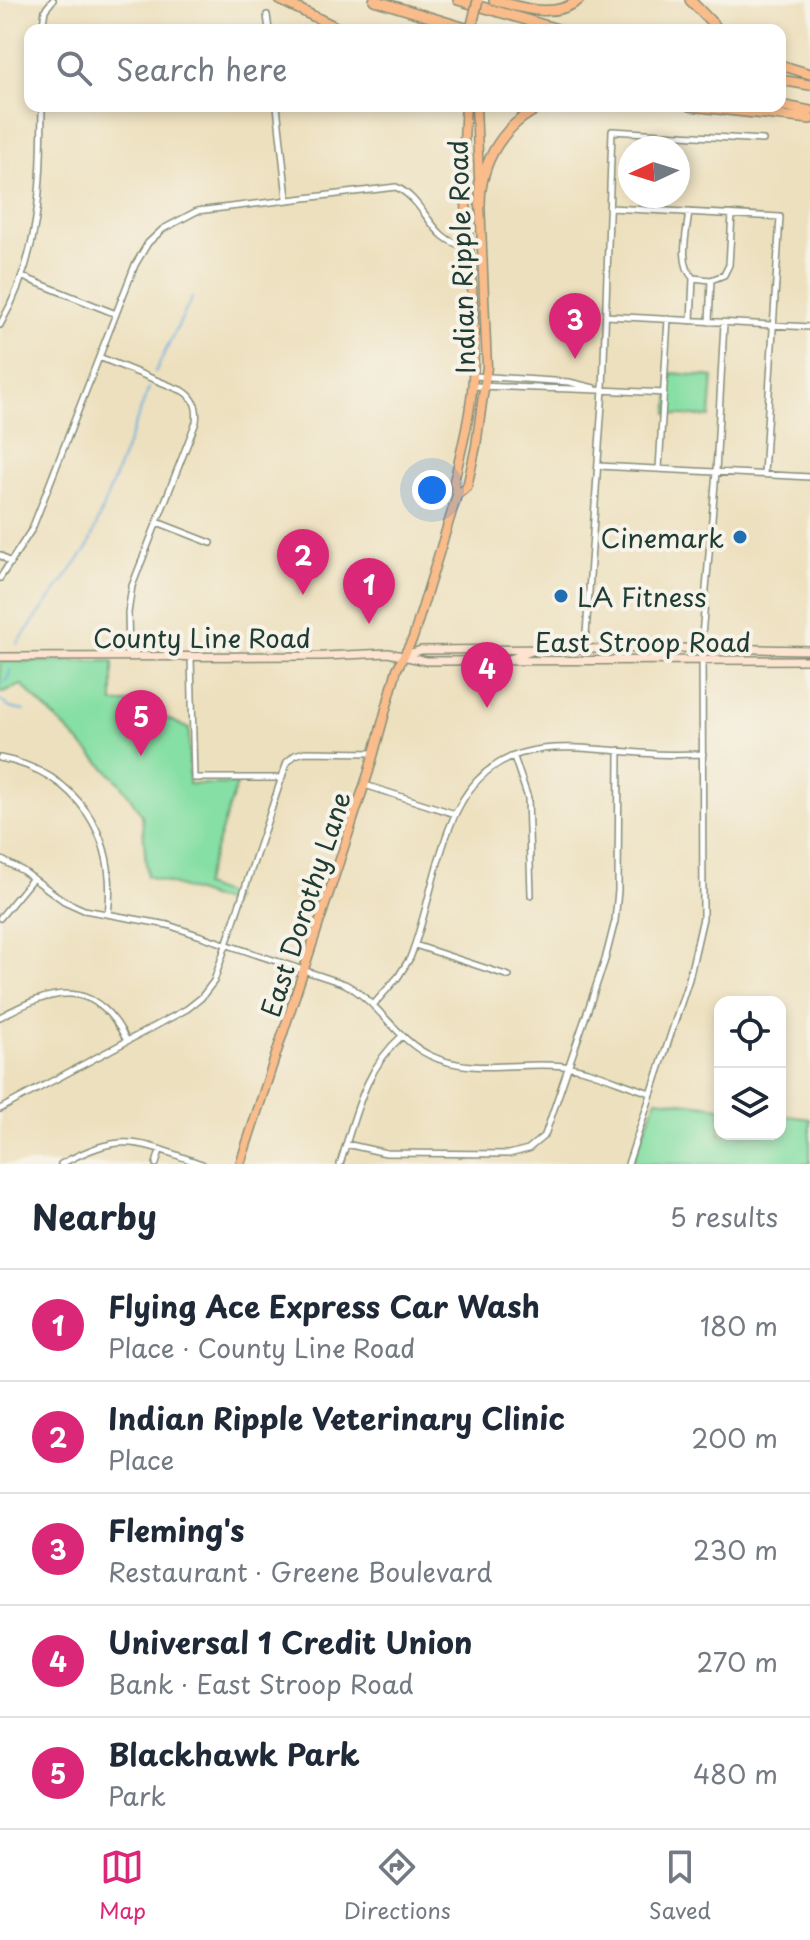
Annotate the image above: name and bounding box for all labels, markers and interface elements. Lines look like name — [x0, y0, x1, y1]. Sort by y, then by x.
search box — [24, 24, 786, 112]
icon: search — [52, 46, 96, 90]
text: Search here — [116, 46, 288, 91]
north arrow — [618, 136, 690, 208]
street label: Indian Ripple Road — [437, 139, 485, 375]
pin: 3 — [549, 293, 601, 359]
your location — [412, 470, 452, 510]
place label: Cinemark — [600, 518, 724, 557]
marker: Cinemark — [731, 528, 749, 546]
pin: 2 — [277, 529, 329, 595]
pin: 1 — [343, 558, 395, 624]
place label: LA Fitness — [577, 577, 706, 616]
marker: LA Fitness — [552, 587, 570, 605]
street label: County Line Road — [93, 618, 311, 657]
street label: East Stroop Road — [535, 622, 751, 661]
pin: 4 — [461, 642, 513, 708]
pin: 5 — [115, 690, 167, 756]
street label: East Dorothy Lane — [250, 786, 360, 1022]
map controls — [714, 996, 786, 1140]
button: locate — [714, 996, 786, 1068]
button: layers — [714, 1068, 786, 1140]
text: Nearby — [32, 1190, 157, 1242]
text: 5 results — [670, 1197, 778, 1236]
text: Flying Ace Express Car Wash — [108, 1283, 540, 1328]
text: 1 — [52, 1306, 64, 1345]
text: 180 m — [700, 1306, 778, 1345]
text: Place · County Line Road — [108, 1328, 416, 1367]
text: Indian Ripple Veterinary Clinic — [108, 1395, 565, 1440]
text: 2 — [49, 1418, 67, 1457]
text: 200 m — [691, 1418, 778, 1457]
text: Place — [108, 1440, 174, 1479]
text: Fleming's — [108, 1507, 245, 1552]
text: 3 — [49, 1530, 67, 1569]
text: 230 m — [693, 1530, 778, 1569]
text: Restaurant · Greene Boulevard — [108, 1552, 492, 1591]
text: Universal 1 Credit Union — [108, 1619, 472, 1664]
text: 4 — [49, 1642, 67, 1681]
text: 270 m — [697, 1642, 778, 1681]
text: Bank · East Stroop Road — [108, 1664, 414, 1703]
text: Blackhawk Park — [108, 1731, 360, 1776]
text: 5 — [50, 1754, 66, 1793]
text: 480 m — [693, 1754, 778, 1793]
text: Park — [108, 1776, 166, 1815]
tab: Map — [99, 1845, 146, 1926]
tab: Directions — [344, 1845, 451, 1926]
tab: Saved — [649, 1845, 711, 1926]

